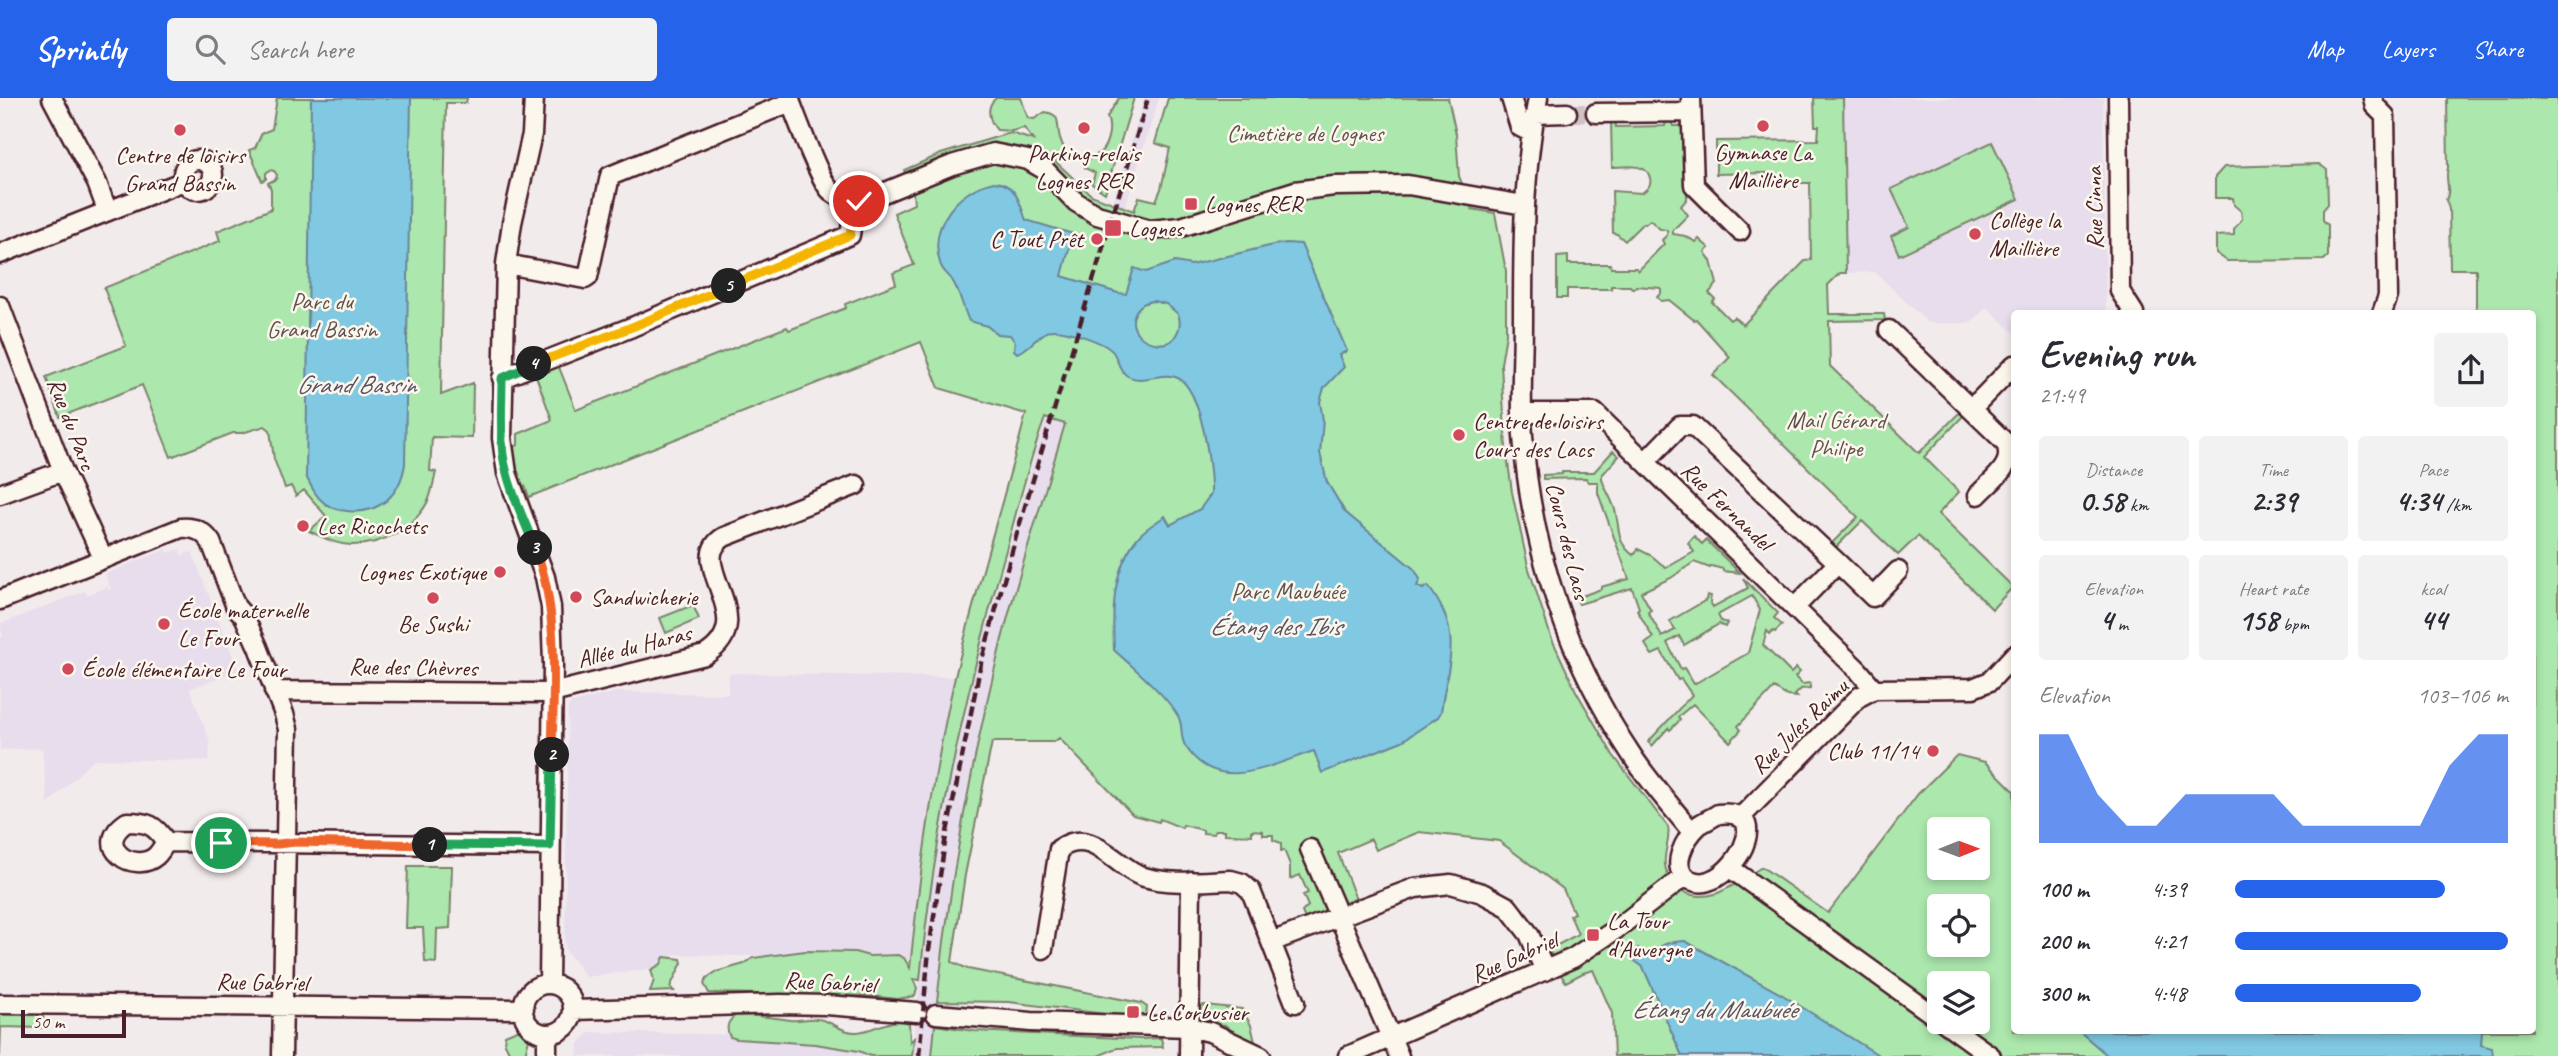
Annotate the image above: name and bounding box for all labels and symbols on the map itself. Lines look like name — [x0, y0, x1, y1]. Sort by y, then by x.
park label: Cimetière de Lognes — [1227, 118, 1385, 148]
marker: Gymnase La Maillière — [1755, 118, 1771, 134]
marker: Parking-relais Lognes RER — [1076, 120, 1092, 136]
marker: Centre de loisirs Grand Bassin — [172, 122, 188, 138]
place label: Gymnase La Maillière — [1714, 137, 1814, 195]
place label: Parking-relais Lognes RER — [1028, 138, 1142, 196]
place label: Centre de loisirs Grand Bassin — [115, 140, 247, 198]
street label: Rue Cinna — [2078, 165, 2110, 250]
pin — [829, 171, 889, 231]
place label: Lognes RER — [1205, 189, 1304, 219]
marker: Lognes RER — [1183, 196, 1199, 212]
place label: Collège la Maillière — [1989, 205, 2062, 263]
place label: Lognes — [1129, 213, 1185, 243]
marker: Lognes — [1103, 218, 1123, 238]
place label: C Tout Prêt — [990, 224, 1085, 254]
marker: Collège la Maillière — [1967, 226, 1983, 242]
marker: C Tout Prêt — [1089, 231, 1105, 247]
pin: 5 — [712, 268, 746, 304]
park label: Parc du Grand Bassin — [267, 286, 378, 344]
pin: 4 — [516, 346, 552, 382]
water label: Grand Bassin — [296, 368, 418, 401]
street label: Rue du Parc — [41, 373, 104, 476]
park label: Mail Gérard Philipe — [1787, 405, 1889, 463]
place label: Centre de loisirs Cours des Lacs — [1473, 406, 1604, 464]
marker: Centre de loisirs Cours des Lacs — [1451, 427, 1467, 443]
street label: Rue Fernandel — [1675, 455, 1782, 560]
street label: Cours des Lacs — [1539, 479, 1597, 605]
place label: Les Ricochets — [317, 511, 428, 541]
marker: Les Ricochets — [295, 518, 311, 534]
pin: 3 — [518, 531, 552, 566]
place label: Lognes Exotique — [358, 557, 488, 587]
marker: Lognes Exotique — [492, 564, 508, 580]
park label: Parc Maubuée — [1231, 576, 1347, 606]
place label: Sandwicherie — [590, 582, 699, 612]
marker: Sandwicherie — [568, 589, 584, 605]
marker: Be Sushi — [425, 590, 441, 606]
place label: École maternelle Le Four — [178, 595, 310, 653]
place label: Be Sushi — [398, 609, 472, 639]
water label: Étang des Ibis — [1210, 610, 1345, 643]
marker: École maternelle Le Four — [156, 616, 172, 632]
street label: Allée du Haras — [574, 617, 696, 675]
street label: Rue des Chèvres — [349, 651, 479, 683]
place label: École élémentaire Le Four — [82, 654, 288, 684]
marker: École élémentaire Le Four — [60, 661, 76, 677]
street label: Rue Jules Raimu — [1744, 670, 1856, 780]
place label: Club 11/14 — [1827, 736, 1921, 766]
pin: 2 — [534, 738, 570, 772]
marker: Club 11/14 — [1925, 743, 1941, 759]
pin — [191, 813, 251, 873]
north arrow — [1927, 817, 1990, 880]
pin: 1 — [412, 828, 448, 862]
place label: La Tour d'Auvergne — [1607, 906, 1694, 964]
street label: Rue Gabriel — [1466, 923, 1566, 989]
marker: La Tour d'Auvergne — [1585, 927, 1601, 943]
street label: Rue Gabriel — [783, 965, 881, 1000]
street label: Rue Gabriel — [216, 966, 312, 998]
water label: Étang du Maubuée — [1632, 993, 1801, 1026]
place label: Le Corbusier — [1147, 997, 1250, 1027]
marker: Le Corbusier — [1125, 1004, 1141, 1020]
scale bar — [21, 1007, 126, 1039]

